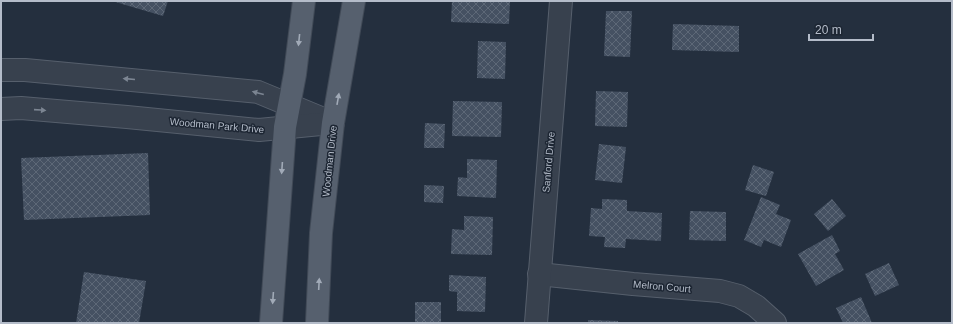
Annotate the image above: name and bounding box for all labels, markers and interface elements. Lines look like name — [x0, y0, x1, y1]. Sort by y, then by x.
scale bar — [809, 16, 873, 42]
text: 20 m — [815, 23, 842, 37]
one-way arrow — [295, 34, 302, 46]
one-way arrow — [123, 76, 135, 83]
one-way arrow — [252, 90, 264, 96]
one-way arrow — [335, 93, 341, 105]
one-way arrow — [34, 106, 46, 113]
street label: Woodman Park Drive — [169, 116, 265, 135]
street label: Woodman Drive — [320, 124, 339, 197]
street label: Sanford Drive — [540, 131, 557, 193]
one-way arrow — [279, 162, 286, 174]
one-way arrow — [315, 278, 322, 290]
street label: Melron Court — [633, 278, 691, 295]
one-way arrow — [269, 292, 276, 304]

